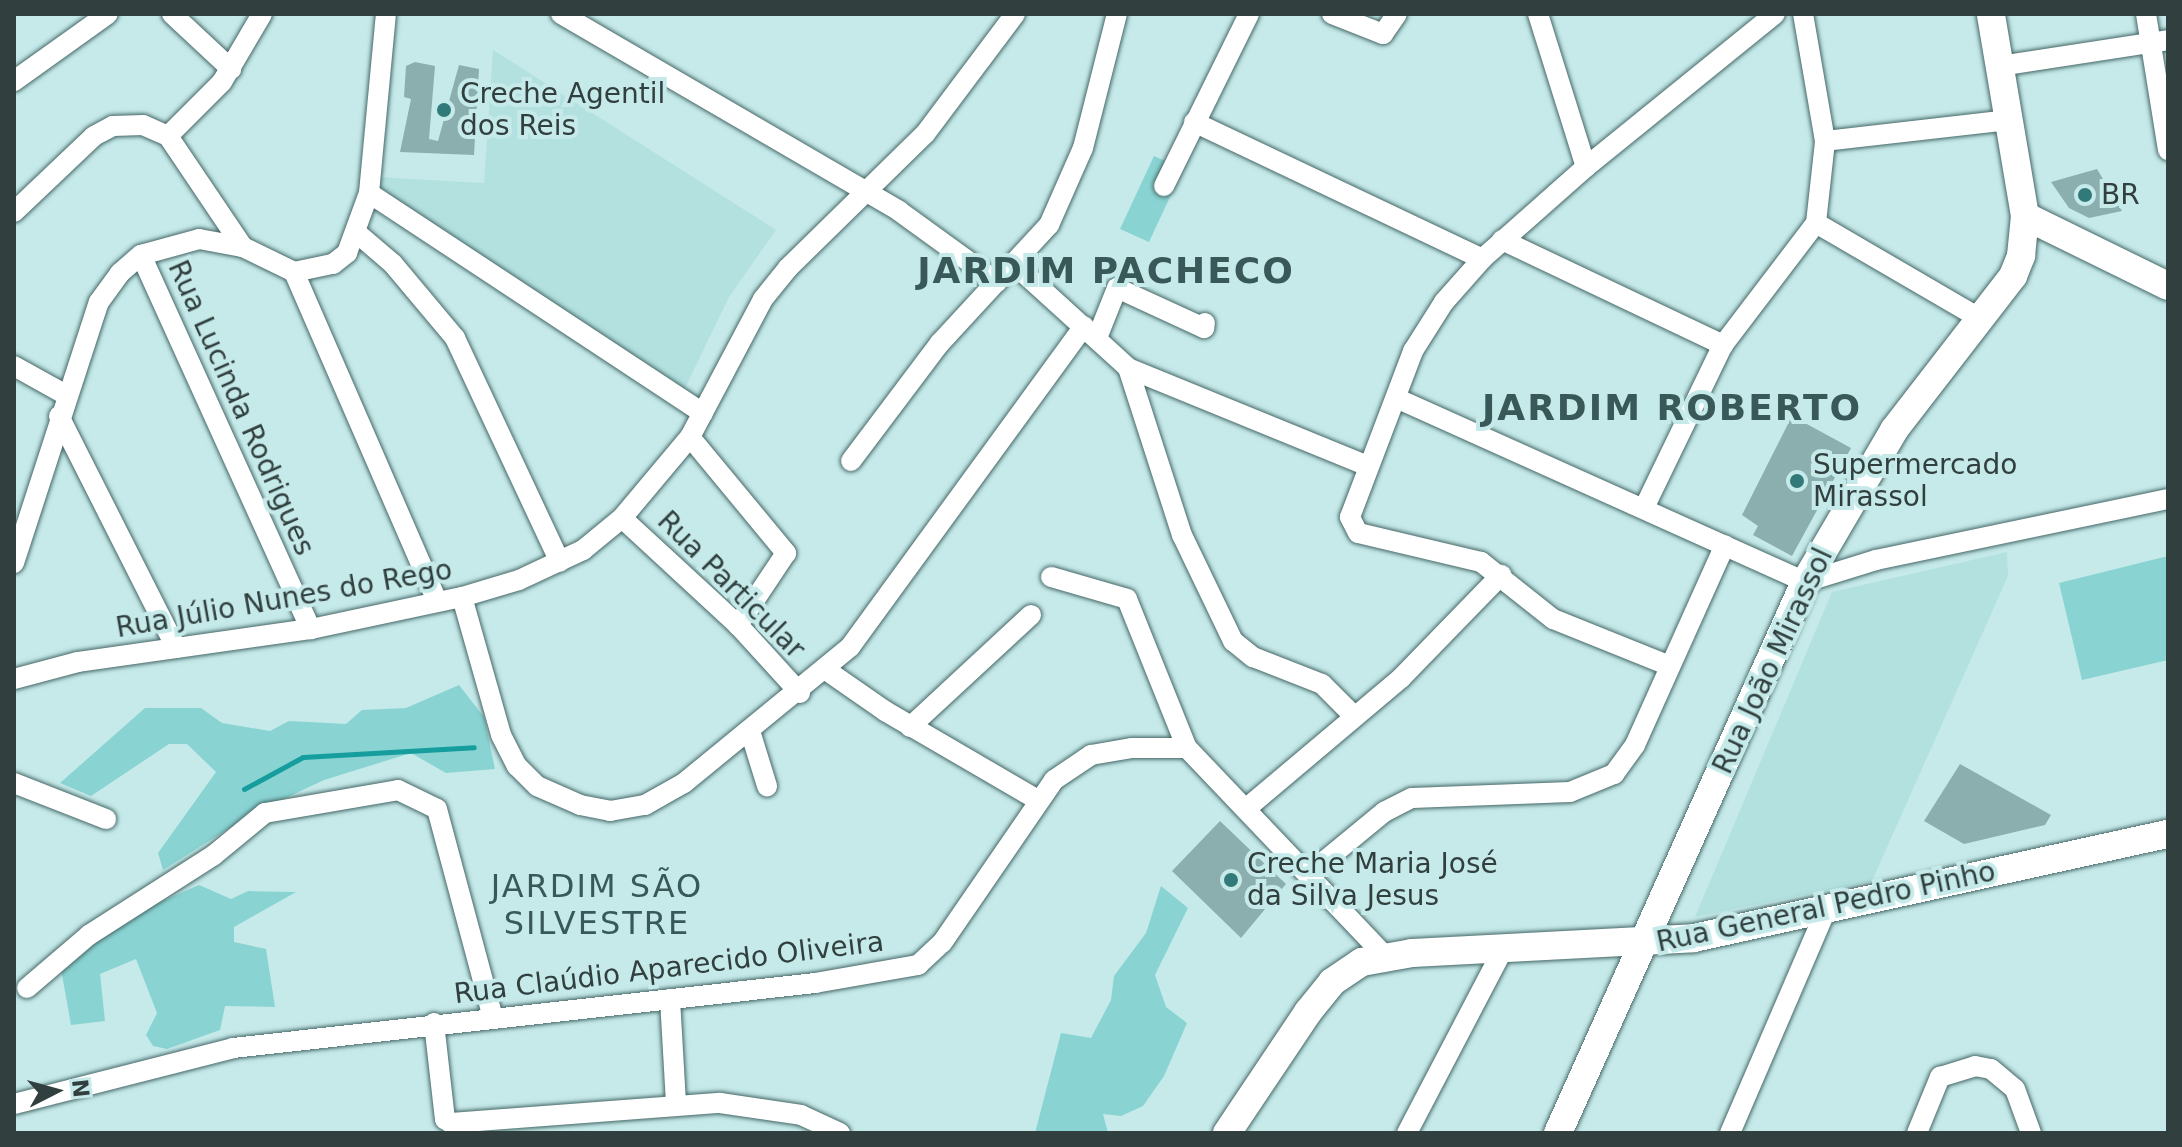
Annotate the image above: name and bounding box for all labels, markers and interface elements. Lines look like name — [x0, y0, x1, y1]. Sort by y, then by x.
place label: Creche Agentil dos Reis — [460, 77, 665, 143]
marker: Creche Agentil dos Reis — [435, 101, 453, 119]
place label: BR — [2101, 178, 2140, 212]
marker: BR — [2076, 186, 2094, 204]
district label: JARDIM PACHECO — [917, 249, 1295, 293]
street label: Rua Lucinda Rodrigues — [161, 255, 321, 561]
district label: JARDIM ROBERTO — [1482, 386, 1862, 430]
place label: Supermercado Mirassol — [1813, 448, 2017, 514]
marker: Supermercado Mirassol — [1788, 472, 1806, 490]
street label: Rua Particular — [650, 504, 812, 666]
street label: Rua João Mirassol — [1706, 543, 1840, 779]
street label: Rua Júlio Nunes do Rego — [113, 553, 455, 645]
place label: Creche Maria José da Silva Jesus — [1247, 847, 1498, 913]
street label: Rua General Pedro Pinho — [1653, 855, 1999, 959]
district label: JARDIM SÃO SILVESTRE — [491, 868, 703, 943]
marker: Creche Maria José da Silva Jesus — [1222, 871, 1240, 889]
street label: Rua Claúdio Aparecido Oliveira — [452, 925, 886, 1011]
north arrow — [16, 1051, 96, 1131]
text: N — [67, 1078, 94, 1099]

